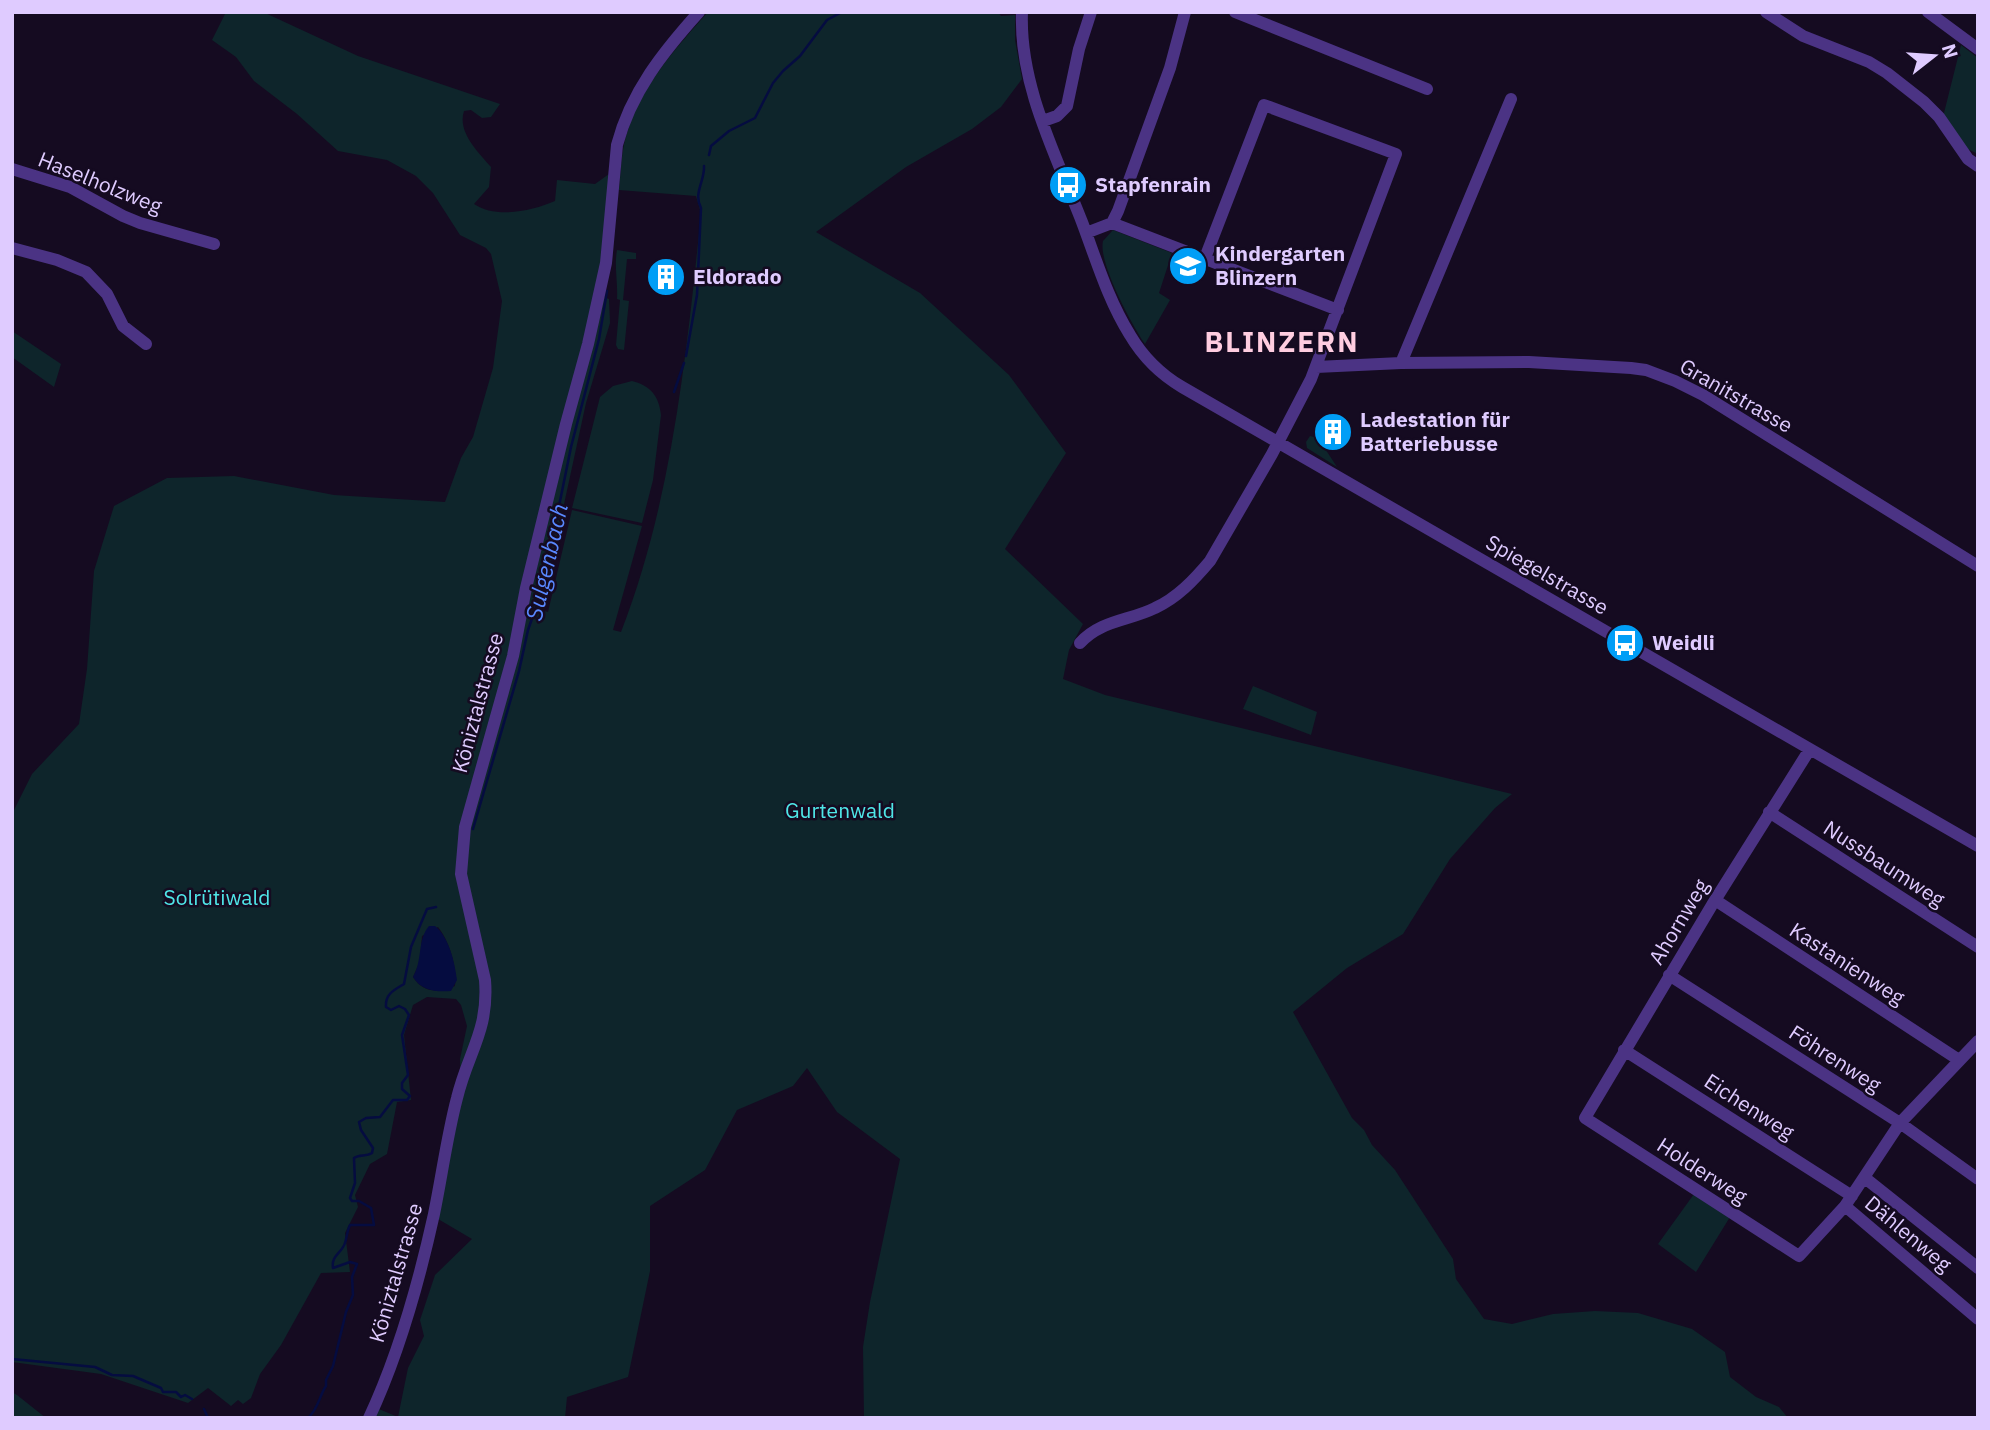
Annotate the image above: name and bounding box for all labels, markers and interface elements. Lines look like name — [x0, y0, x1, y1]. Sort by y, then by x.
north arrow — [1899, 21, 1969, 91]
text: N — [1937, 41, 1964, 61]
street label: Haselholzweg — [34, 144, 166, 220]
bus stop icon: Stapfenrain — [1047, 164, 1089, 206]
place label: Stapfenrain — [1095, 170, 1211, 198]
place label: Kindergarten Blinzern — [1215, 239, 1345, 291]
school or university icon: Kindergarten Blinzern — [1167, 245, 1209, 287]
building icon: Eldorado — [645, 256, 687, 298]
place label: Eldorado — [693, 262, 782, 290]
district label: BLINZERN — [1204, 323, 1360, 360]
street label: Granitstrasse — [1675, 351, 1798, 439]
place label: Ladestation für Batteriebusse — [1360, 405, 1510, 457]
building icon: Ladestation für Batteriebusse — [1312, 411, 1354, 453]
water label: Sulgenbach — [518, 500, 574, 623]
street label: Spiegelstrasse — [1481, 528, 1614, 621]
bus stop icon: Weidli — [1604, 622, 1646, 664]
place label: Weidli — [1652, 628, 1715, 656]
street label: Köniztalstrasse — [445, 630, 509, 776]
park label: Gurtenwald — [785, 796, 895, 824]
street label: Nussbaumweg — [1819, 813, 1951, 913]
street label: Ahornweg — [1642, 873, 1715, 970]
park label: Solrütiwald — [164, 883, 270, 911]
street label: Kastanienweg — [1785, 915, 1911, 1011]
street label: Föhrenweg — [1784, 1018, 1887, 1098]
street label: Eichenweg — [1699, 1067, 1800, 1146]
street label: Holderweg — [1652, 1131, 1753, 1210]
street label: Dählenweg — [1859, 1189, 1958, 1278]
street label: Köniztalstrasse — [362, 1200, 428, 1346]

